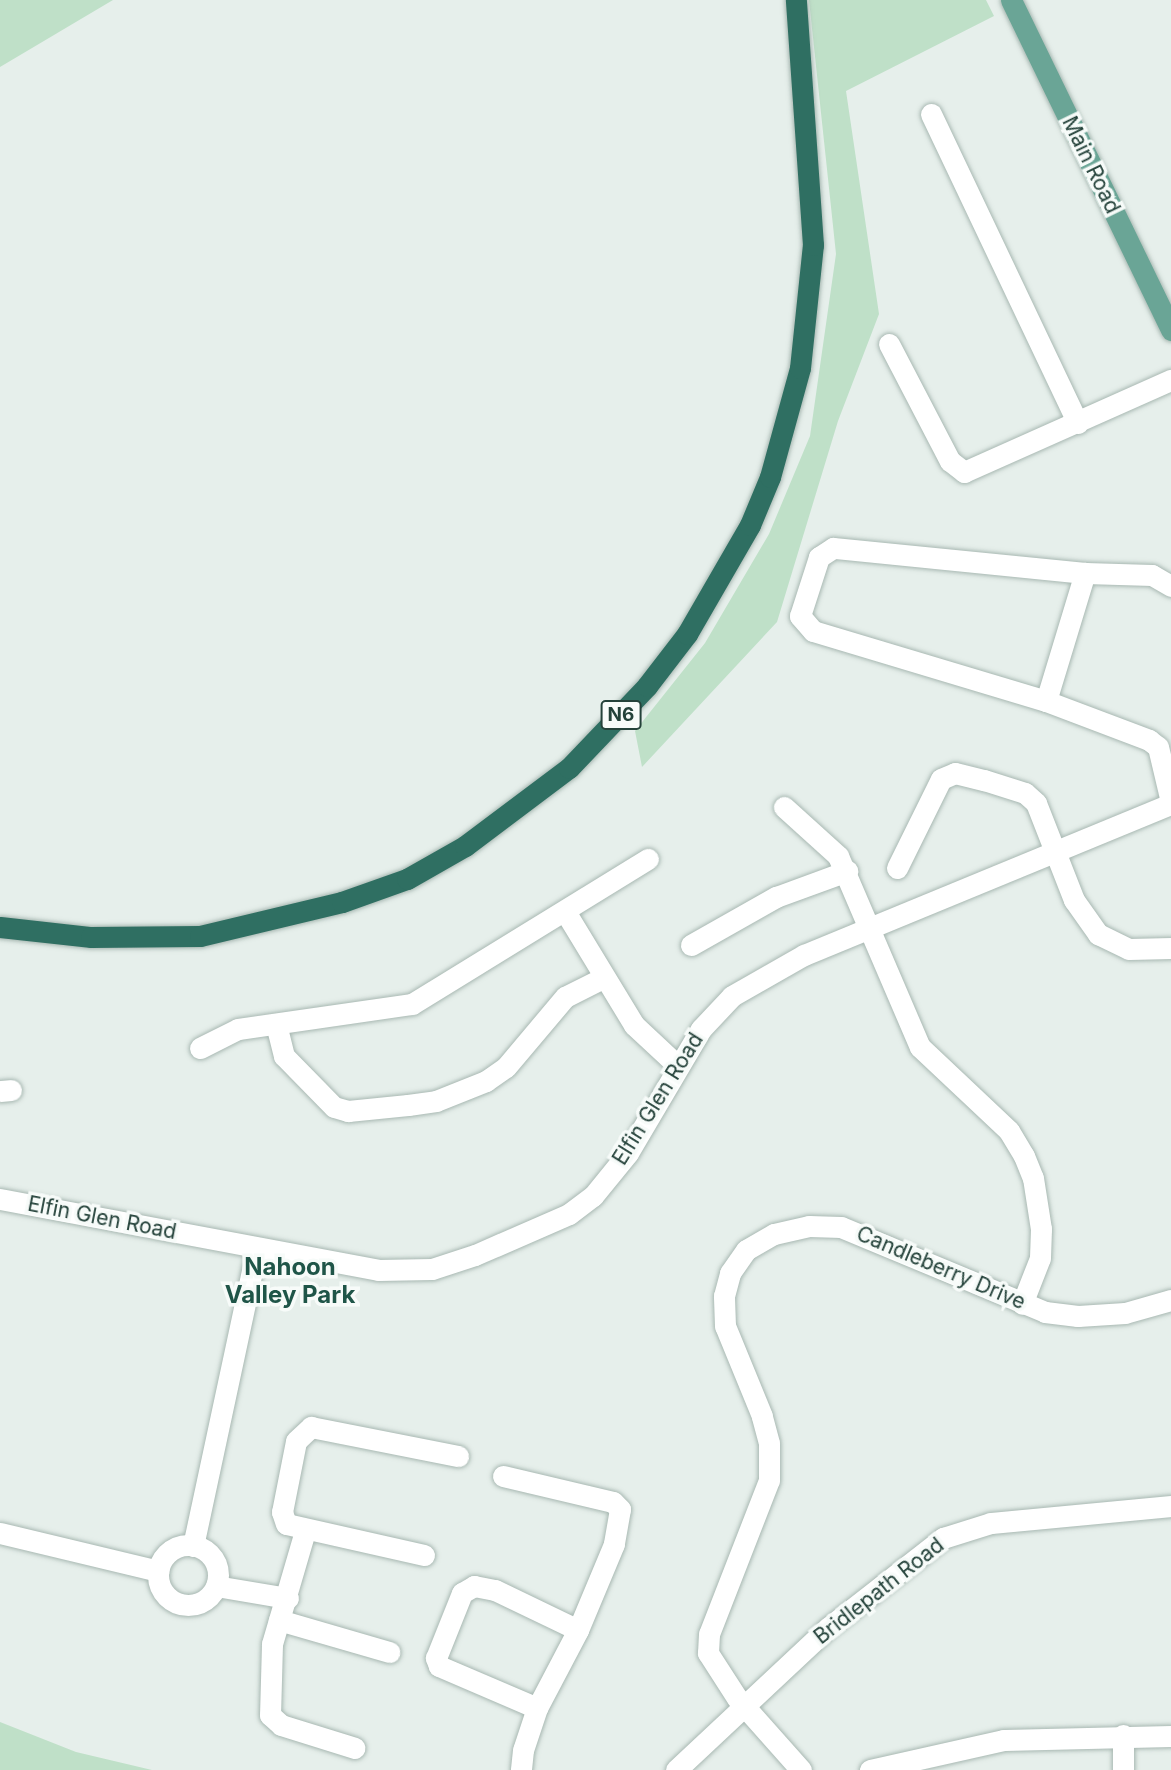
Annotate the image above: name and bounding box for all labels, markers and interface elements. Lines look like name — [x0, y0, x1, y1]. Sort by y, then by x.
street label: Main Road — [1057, 112, 1125, 218]
road number: N6 — [600, 700, 642, 730]
street label: Elfin Glen Road — [607, 1028, 709, 1170]
street label: Elfin Glen Road — [26, 1191, 178, 1245]
street label: Candleberry Drive — [853, 1221, 1029, 1315]
district label: Nahoon Valley Park — [225, 1253, 355, 1309]
street label: Bridlepath Road — [809, 1532, 949, 1650]

